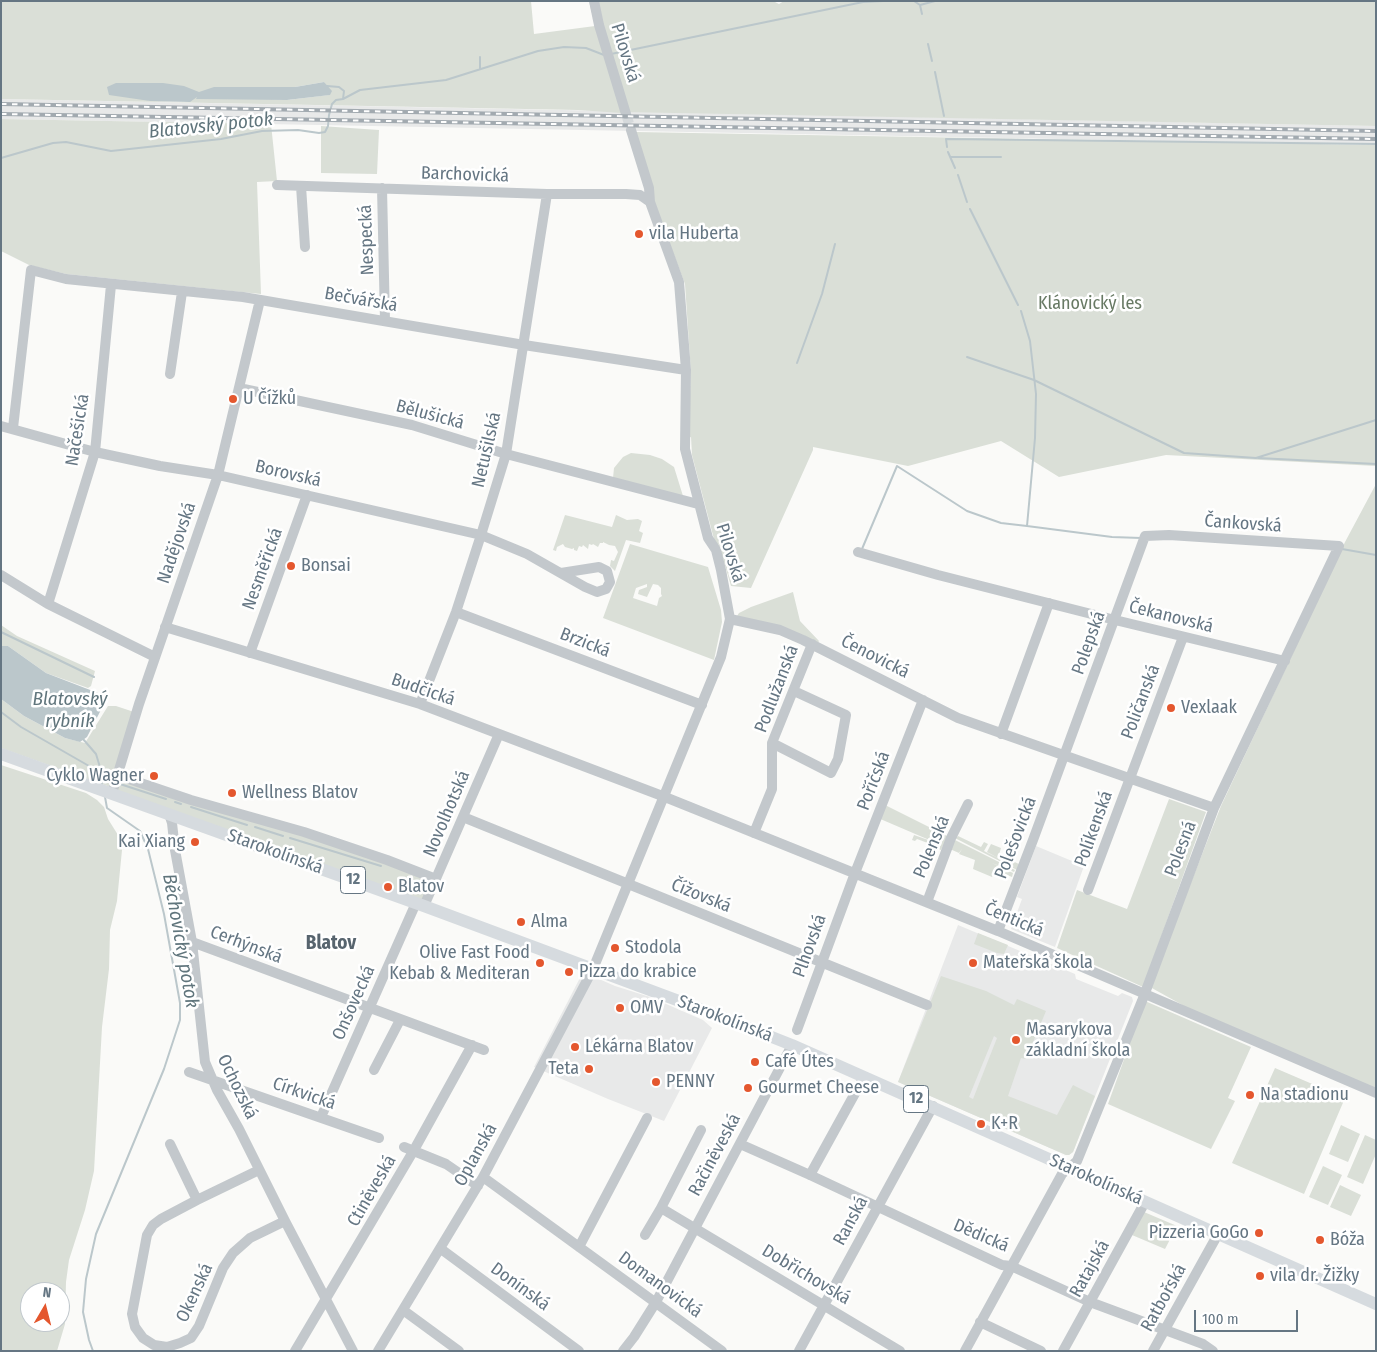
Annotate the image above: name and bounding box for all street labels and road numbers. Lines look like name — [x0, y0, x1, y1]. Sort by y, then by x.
street label: Pilovská — [606, 21, 644, 85]
street label: Barchovická — [421, 163, 509, 187]
street label: Nespecká — [355, 204, 379, 276]
street label: Bečvářská — [323, 283, 399, 317]
street label: Načešická — [62, 392, 94, 468]
street label: Bělušická — [394, 396, 466, 434]
street label: Netušilská — [468, 410, 506, 490]
street label: Borovská — [253, 456, 323, 492]
street label: Nadějovská — [153, 499, 201, 587]
street label: Čankovská — [1204, 511, 1282, 537]
street label: Pilovská — [711, 521, 749, 585]
street label: Nesměřická — [238, 525, 288, 613]
street label: Čekanovská — [1127, 596, 1215, 638]
street label: Polepská — [1068, 608, 1110, 678]
street label: Brzická — [557, 624, 613, 662]
street label: Čenovická — [837, 631, 913, 683]
street label: Podlužanská — [750, 642, 804, 736]
street label: Poličanská — [1117, 662, 1165, 742]
street label: Budčická — [388, 669, 458, 711]
street label: Poříčská — [853, 748, 895, 814]
street label: Novolhotská — [419, 767, 475, 861]
street label: Políkenská — [1070, 788, 1118, 870]
street label: Polešovická — [990, 794, 1042, 882]
street label: Polenská — [909, 812, 955, 882]
street label: Polesná — [1161, 818, 1201, 880]
street label: Starokolínská — [224, 825, 326, 879]
road number: 12 — [340, 866, 366, 894]
street label: Čížovská — [668, 874, 734, 918]
street label: Čentická — [981, 898, 1047, 942]
street label: Plhovská — [789, 912, 831, 980]
street label: Cerhýnská — [207, 921, 285, 969]
street label: Onšovecká — [328, 962, 380, 1044]
street label: Starokolínská — [675, 991, 775, 1047]
street label: Ochozská — [212, 1051, 262, 1123]
street label: Církvická — [270, 1073, 338, 1115]
road number: 12 — [904, 1086, 928, 1112]
street label: Račiněveská — [684, 1110, 746, 1200]
street label: Oplanská — [450, 1120, 502, 1190]
street label: Starokolínská — [1046, 1150, 1146, 1210]
street label: Ctiněveská — [343, 1151, 401, 1231]
street label: Ranská — [829, 1193, 873, 1249]
street label: Dědická — [950, 1215, 1012, 1257]
street label: Ratajská — [1066, 1237, 1114, 1301]
street label: Dobřichovská — [758, 1240, 854, 1310]
street label: Domanovická — [614, 1247, 706, 1323]
street label: Donínská — [486, 1258, 554, 1316]
street label: Okenská — [172, 1260, 218, 1326]
street label: Ratbořská — [1137, 1260, 1191, 1336]

